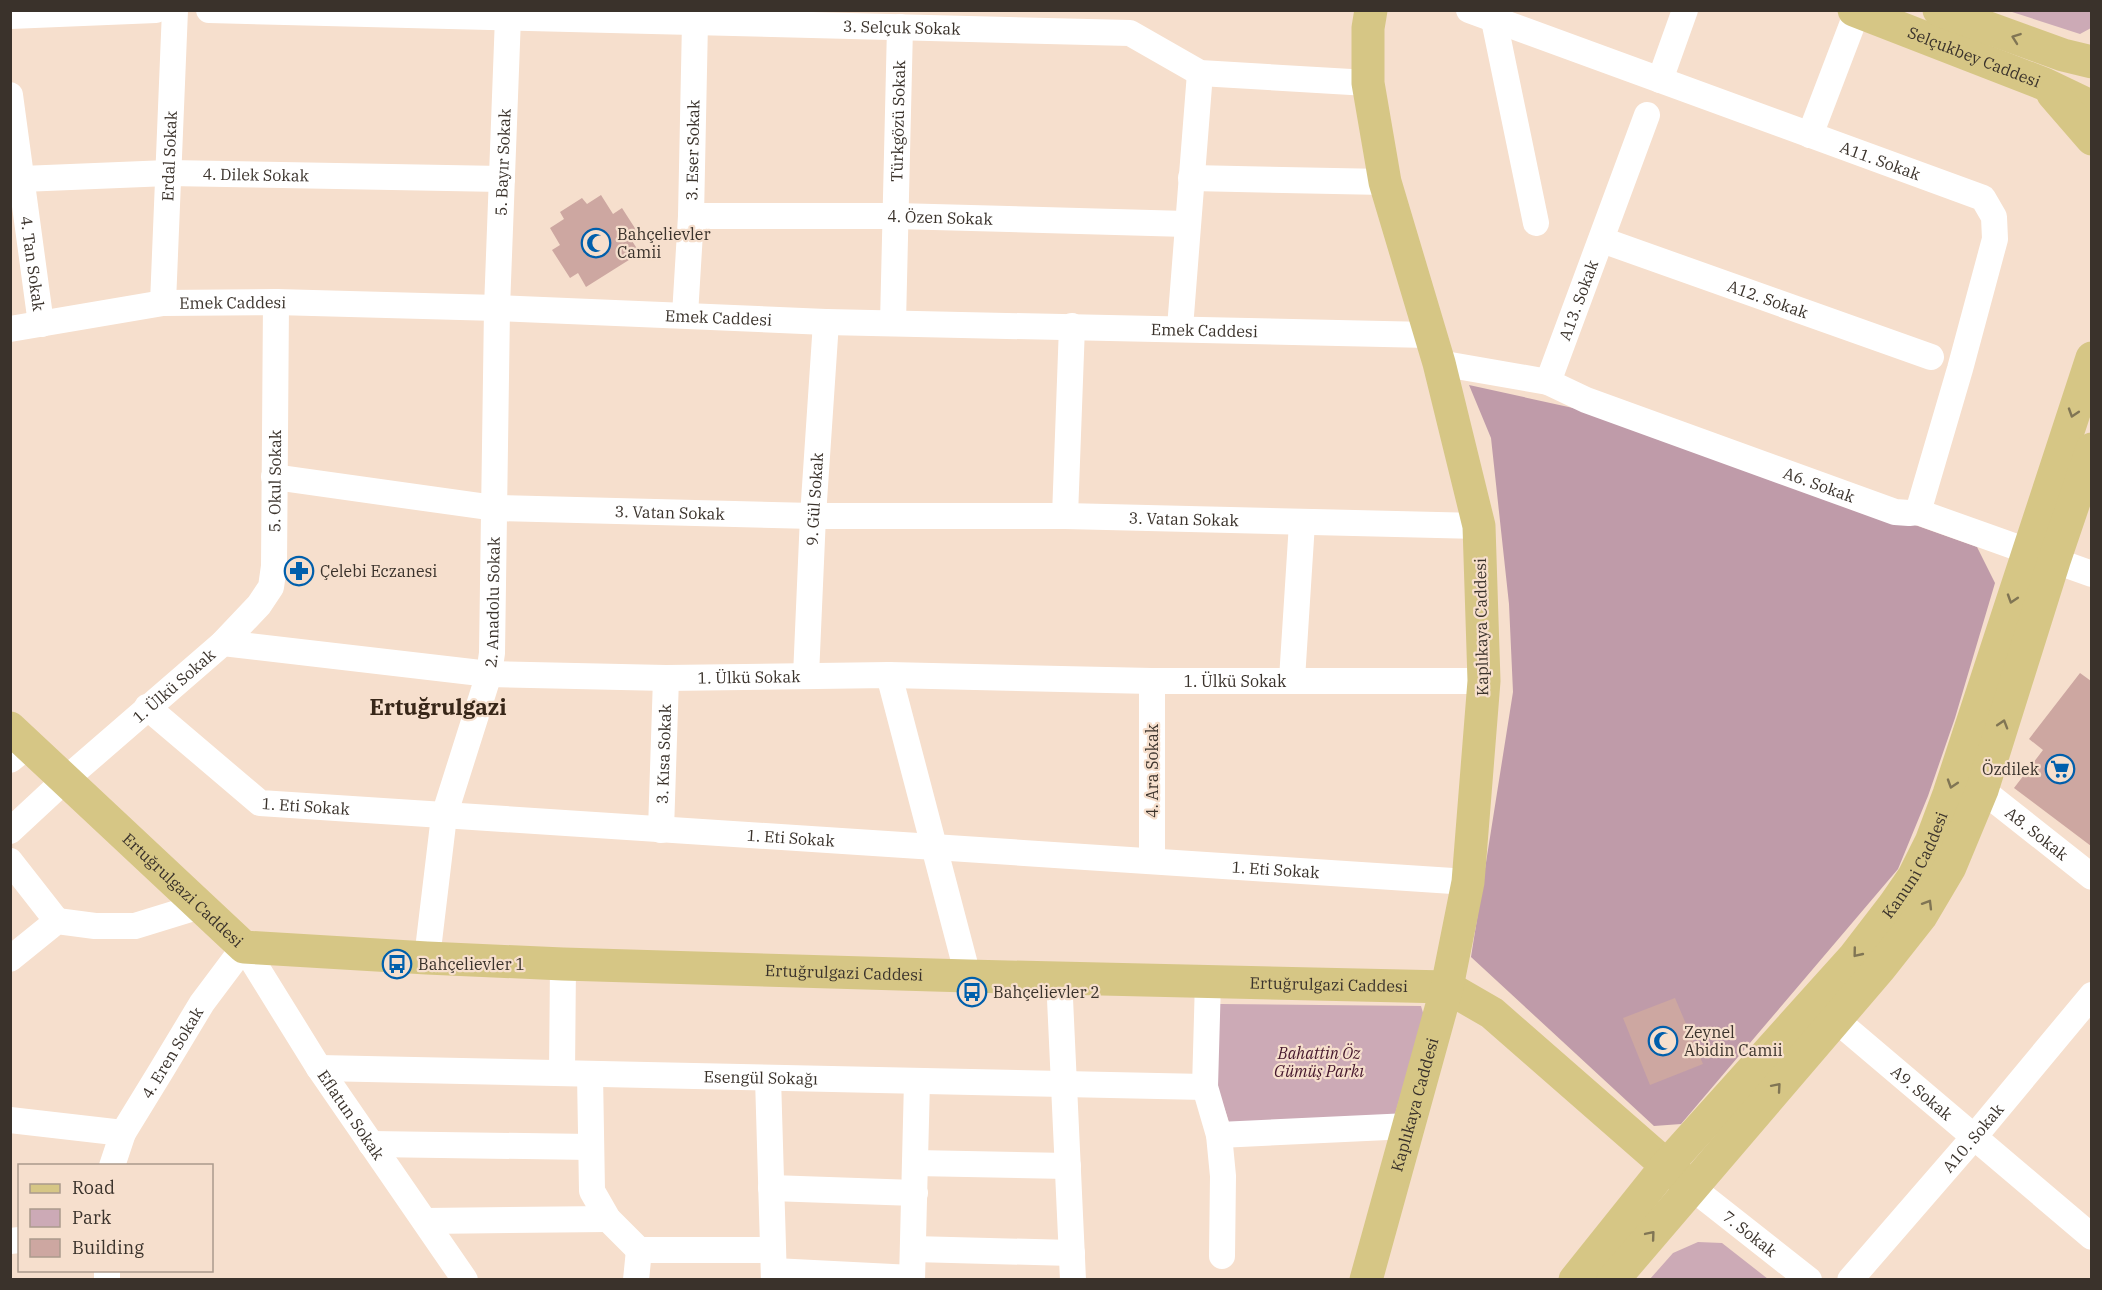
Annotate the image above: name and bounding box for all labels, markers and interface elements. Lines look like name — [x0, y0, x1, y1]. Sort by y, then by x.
street label: 3. Selçuk Sokak — [843, 16, 961, 39]
street label: Selçukbey Caddesi — [1905, 22, 2043, 92]
one-way arrow — [2011, 32, 2022, 45]
street label: Türkgözü Sokak — [886, 59, 909, 182]
street label: 3. Eser Sokak — [681, 99, 703, 201]
street label: 5. Bayır Sokak — [490, 108, 515, 216]
street label: Erdal Sokak — [157, 110, 181, 202]
street label: A11. Sokak — [1837, 137, 1924, 185]
street label: 4. Dilek Sokak — [202, 164, 310, 186]
street label: 4. Özen Sokak — [887, 206, 994, 229]
street label: 4. Tan Sokak — [16, 215, 49, 313]
place label: Bahçelievler Camii — [617, 224, 711, 262]
mosque icon: Bahçelievler Camii — [580, 227, 612, 259]
street label: A13. Sokak — [1554, 257, 1603, 343]
street label: A12. Sokak — [1725, 275, 1811, 323]
street label: Emek Caddesi — [179, 292, 287, 313]
street label: Emek Caddesi — [665, 305, 772, 330]
street label: Emek Caddesi — [1151, 319, 1258, 341]
one-way arrow — [2068, 408, 2080, 418]
street label: 5. Okul Sokak — [264, 429, 285, 533]
street label: 9. Gül Sokak — [802, 451, 827, 546]
street label: A6. Sokak — [1781, 462, 1858, 507]
street label: 3. Vatan Sokak — [615, 501, 726, 524]
street label: 3. Vatan Sokak — [1128, 508, 1240, 530]
street label: 2. Anadolu Sokak — [480, 536, 504, 669]
pharmacy icon: Çelebi Eczanesi — [283, 555, 315, 587]
street label: Kaplıkaya Caddesi — [1470, 558, 1492, 696]
place label: Çelebi Eczanesi — [320, 561, 437, 581]
one-way arrow — [2007, 593, 2019, 604]
street label: 1. Ülkü Sokak — [128, 644, 220, 727]
street label: 1. Ülkü Sokak — [697, 666, 801, 688]
street label: 1. Ülkü Sokak — [1183, 671, 1287, 691]
district label: Ertuğrulgazi — [369, 692, 507, 721]
street label: 3. Kısa Sokak — [652, 703, 675, 804]
one-way arrow — [1996, 719, 2008, 730]
street label: 4. Ara Sokak — [1142, 723, 1162, 818]
supermarket icon: Özdilek — [2044, 753, 2076, 785]
place label: Özdilek — [1982, 759, 2040, 779]
one-way arrow — [1947, 778, 1960, 789]
street label: 1. Eti Sokak — [261, 793, 351, 819]
street label: A8. Sokak — [2001, 802, 2073, 865]
street label: Kanuni Caddesi — [1878, 809, 1951, 922]
street label: 1. Eti Sokak — [746, 825, 836, 851]
street label: Ertuğrulgazi Caddesi — [118, 829, 248, 951]
street label: 1. Eti Sokak — [1231, 857, 1321, 882]
one-way arrow — [1920, 900, 1932, 910]
one-way arrow — [1853, 946, 1864, 957]
bus stop icon: Bahçelievler 1 — [381, 948, 413, 980]
place label: Bahçelievler 1 — [418, 954, 525, 974]
street label: Ertuğrulgazi Caddesi — [765, 960, 923, 985]
street label: Ertuğrulgazi Caddesi — [1249, 972, 1408, 996]
bus stop icon: Bahçelievler 2 — [956, 976, 988, 1008]
place label: Bahçelievler 2 — [993, 982, 1100, 1002]
street label: 4. Eren Sokak — [137, 1003, 208, 1102]
place label: Zeynel Abidin Camii — [1684, 1022, 1783, 1060]
mosque icon: Zeynel Abidin Camii — [1647, 1025, 1679, 1057]
street label: Kaplıkaya Caddesi — [1386, 1035, 1443, 1174]
park label: Bahattin Öz Gümüş Parkı — [1274, 1043, 1364, 1081]
street label: A9. Sokak — [1887, 1061, 1957, 1125]
street label: Eflatun Sokak — [313, 1066, 389, 1164]
street label: Esengül Sokağı — [704, 1066, 818, 1089]
one-way arrow — [1770, 1082, 1781, 1093]
street label: A10. Sokak — [1938, 1099, 2008, 1176]
legend — [18, 1164, 213, 1272]
text: Road — [72, 1176, 115, 1199]
text: Park — [72, 1206, 112, 1229]
street label: 7. Sokak — [1719, 1206, 1782, 1261]
one-way arrow — [1643, 1231, 1654, 1242]
text: Building — [72, 1236, 144, 1259]

